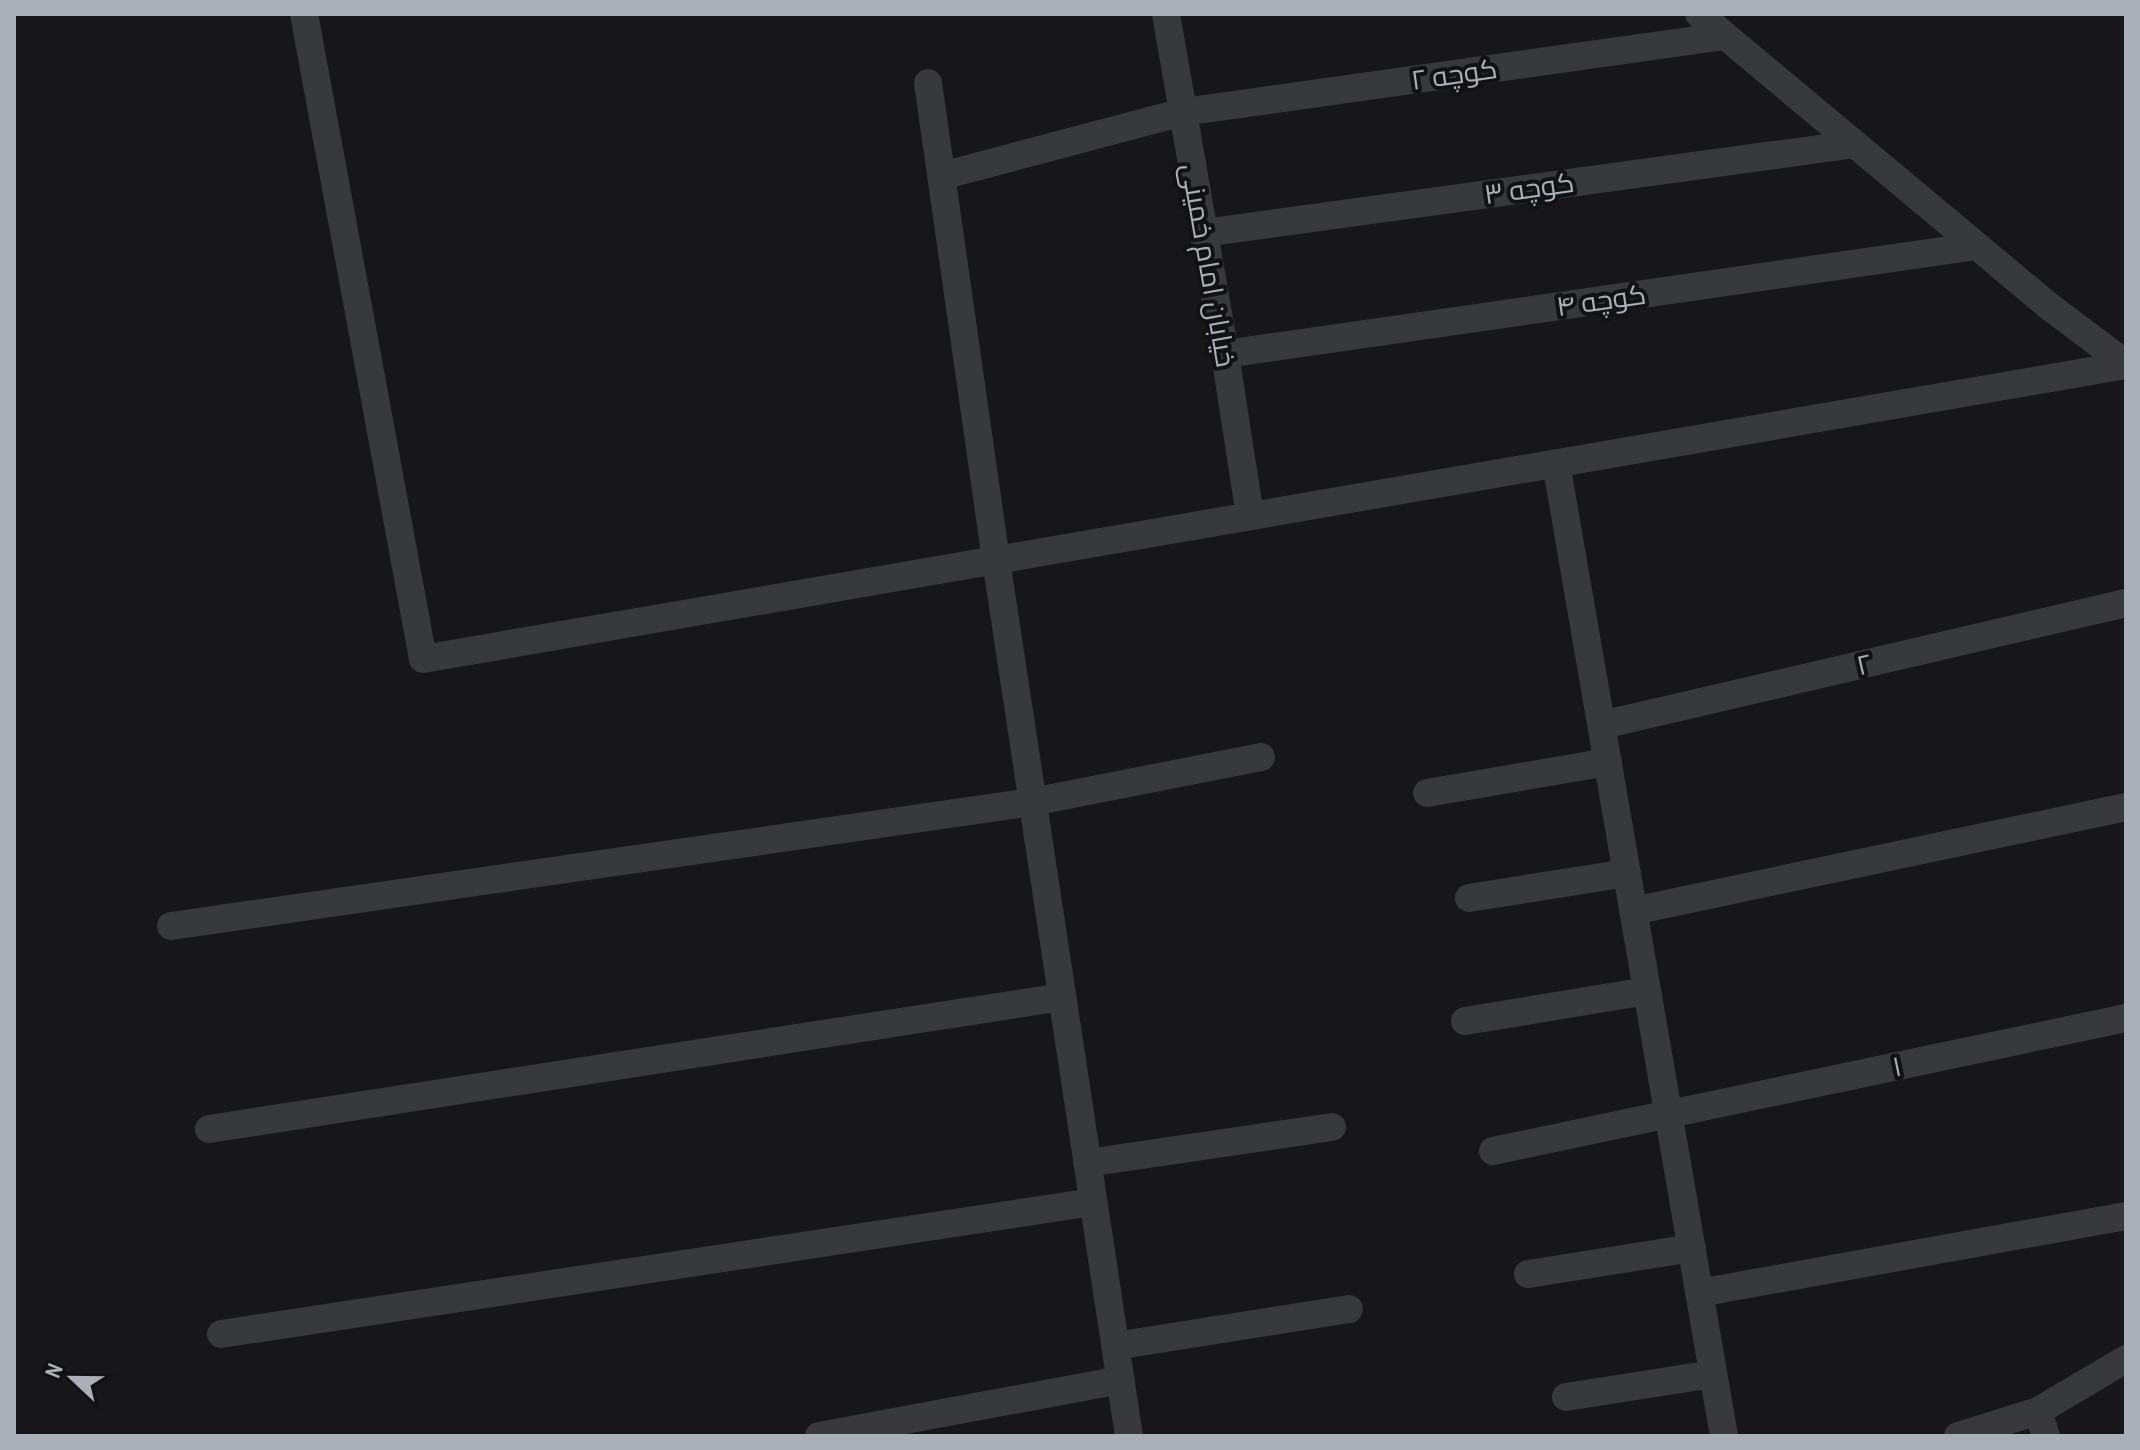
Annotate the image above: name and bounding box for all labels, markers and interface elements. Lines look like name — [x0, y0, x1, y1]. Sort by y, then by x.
street label: کوچه ۲ — [1408, 49, 1500, 99]
street label: خیابان امام خمینی — [1171, 160, 1246, 370]
street label: کوچه ۳ — [1481, 163, 1577, 213]
street label: کوچه ۴ — [1554, 275, 1648, 325]
street label: ۲ — [1853, 644, 1875, 684]
street label: ۱ — [1889, 1047, 1905, 1085]
north arrow — [32, 1338, 112, 1418]
text: N — [37, 1359, 70, 1382]

